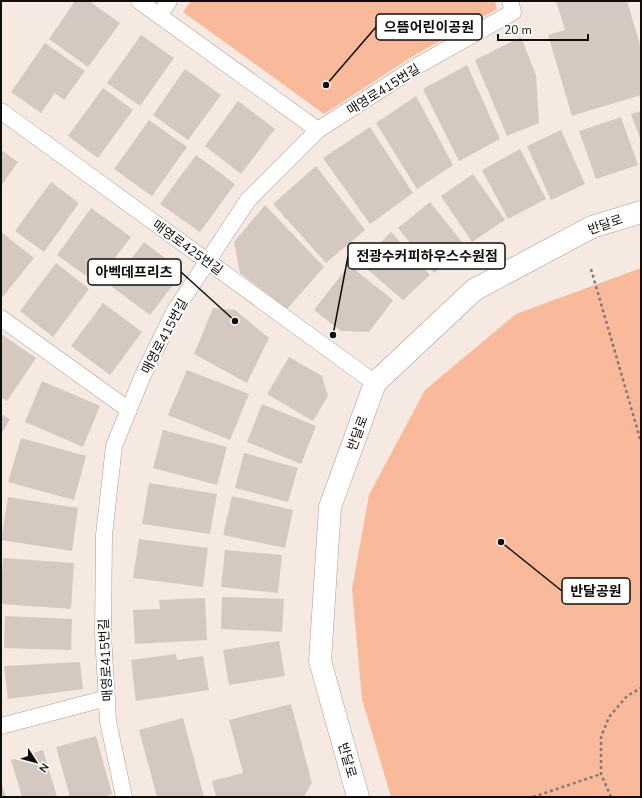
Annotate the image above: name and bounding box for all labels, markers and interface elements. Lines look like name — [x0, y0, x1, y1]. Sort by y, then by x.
callout: 으뜸어린이공원 — [376, 14, 482, 40]
scale bar — [498, 16, 588, 42]
text: 으뜸어린이공원 — [384, 18, 474, 37]
text: 20 m — [504, 22, 532, 38]
street label: 매영로415번길 — [343, 60, 424, 120]
street label: 반달로 — [585, 211, 625, 239]
street label: 매영로425번길 — [148, 216, 226, 280]
callout: 전광수커피하우스수원점 — [348, 243, 505, 269]
text: 전광수커피하우스수원점 — [356, 247, 498, 266]
callout: 아벡데프리츠 — [88, 259, 181, 285]
text: 아벡데프리츠 — [95, 263, 173, 282]
street label: 매영로415번길 — [137, 296, 192, 377]
street label: 반달로 — [343, 413, 373, 453]
callout: 반달공원 — [562, 578, 630, 604]
text: 반달공원 — [570, 582, 622, 601]
street label: 매영로415번길 — [95, 618, 117, 702]
street label: 반달로 — [333, 741, 361, 780]
north arrow — [16, 742, 56, 782]
text: N — [35, 760, 52, 775]

